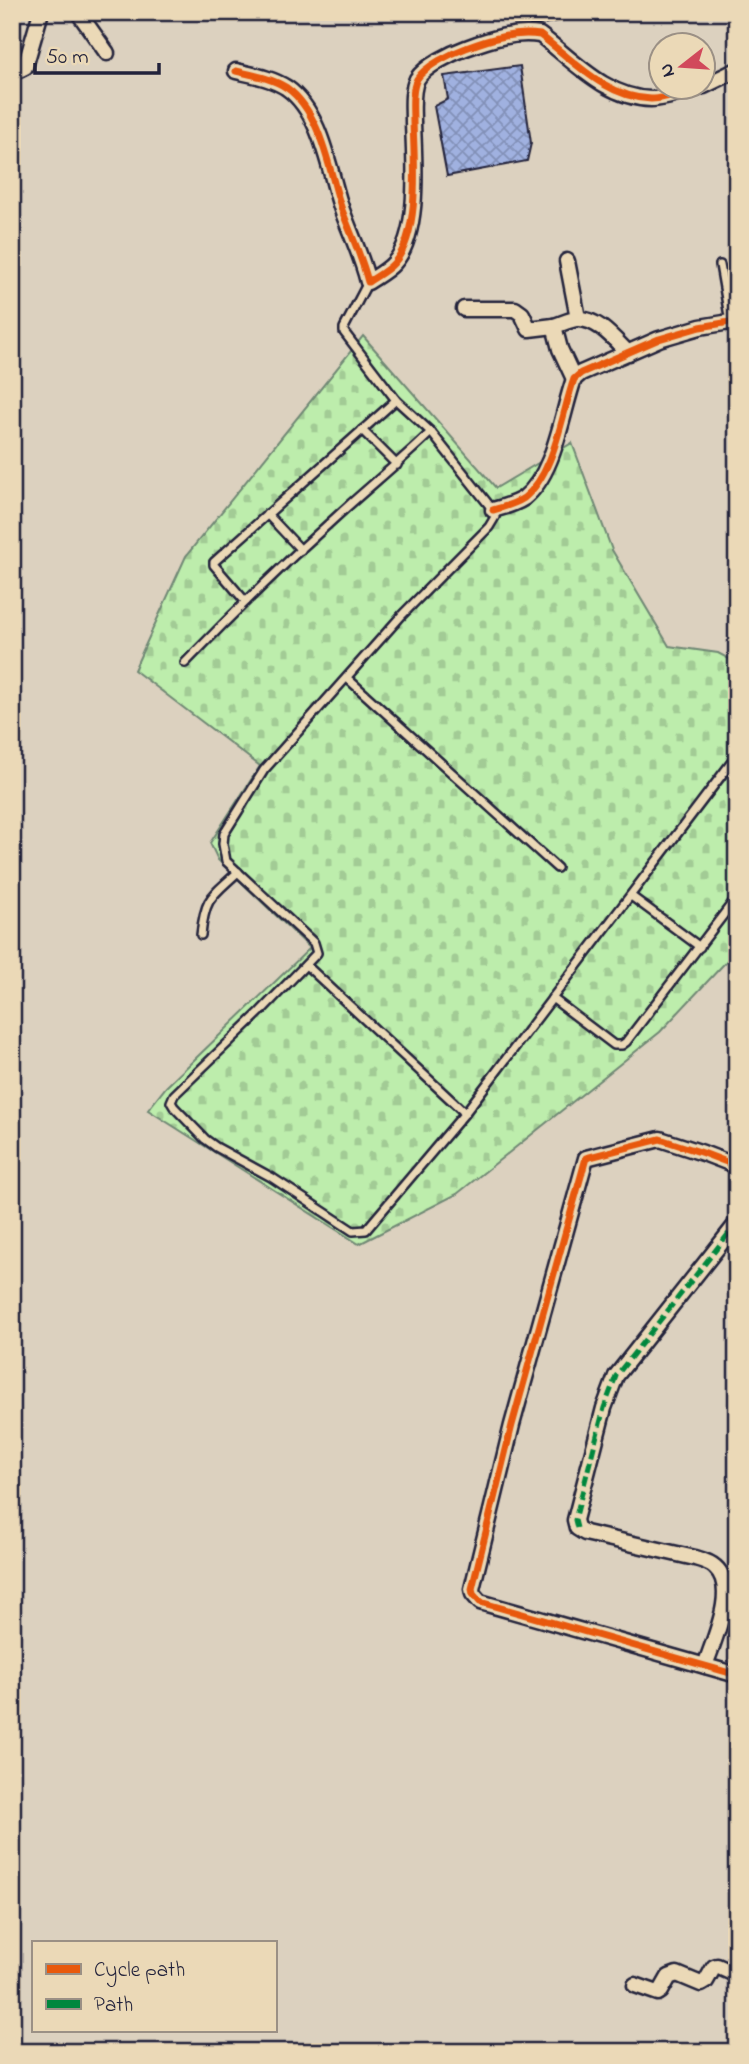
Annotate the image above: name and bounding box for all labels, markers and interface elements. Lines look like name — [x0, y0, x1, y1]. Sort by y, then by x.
scale bar — [35, 32, 159, 76]
north arrow — [648, 32, 718, 102]
text: 50 m — [46, 43, 89, 73]
text: N — [653, 60, 683, 80]
legend — [32, 1941, 276, 2032]
text: Cycle path — [94, 1956, 185, 1988]
text: Path — [94, 1991, 133, 2021]

